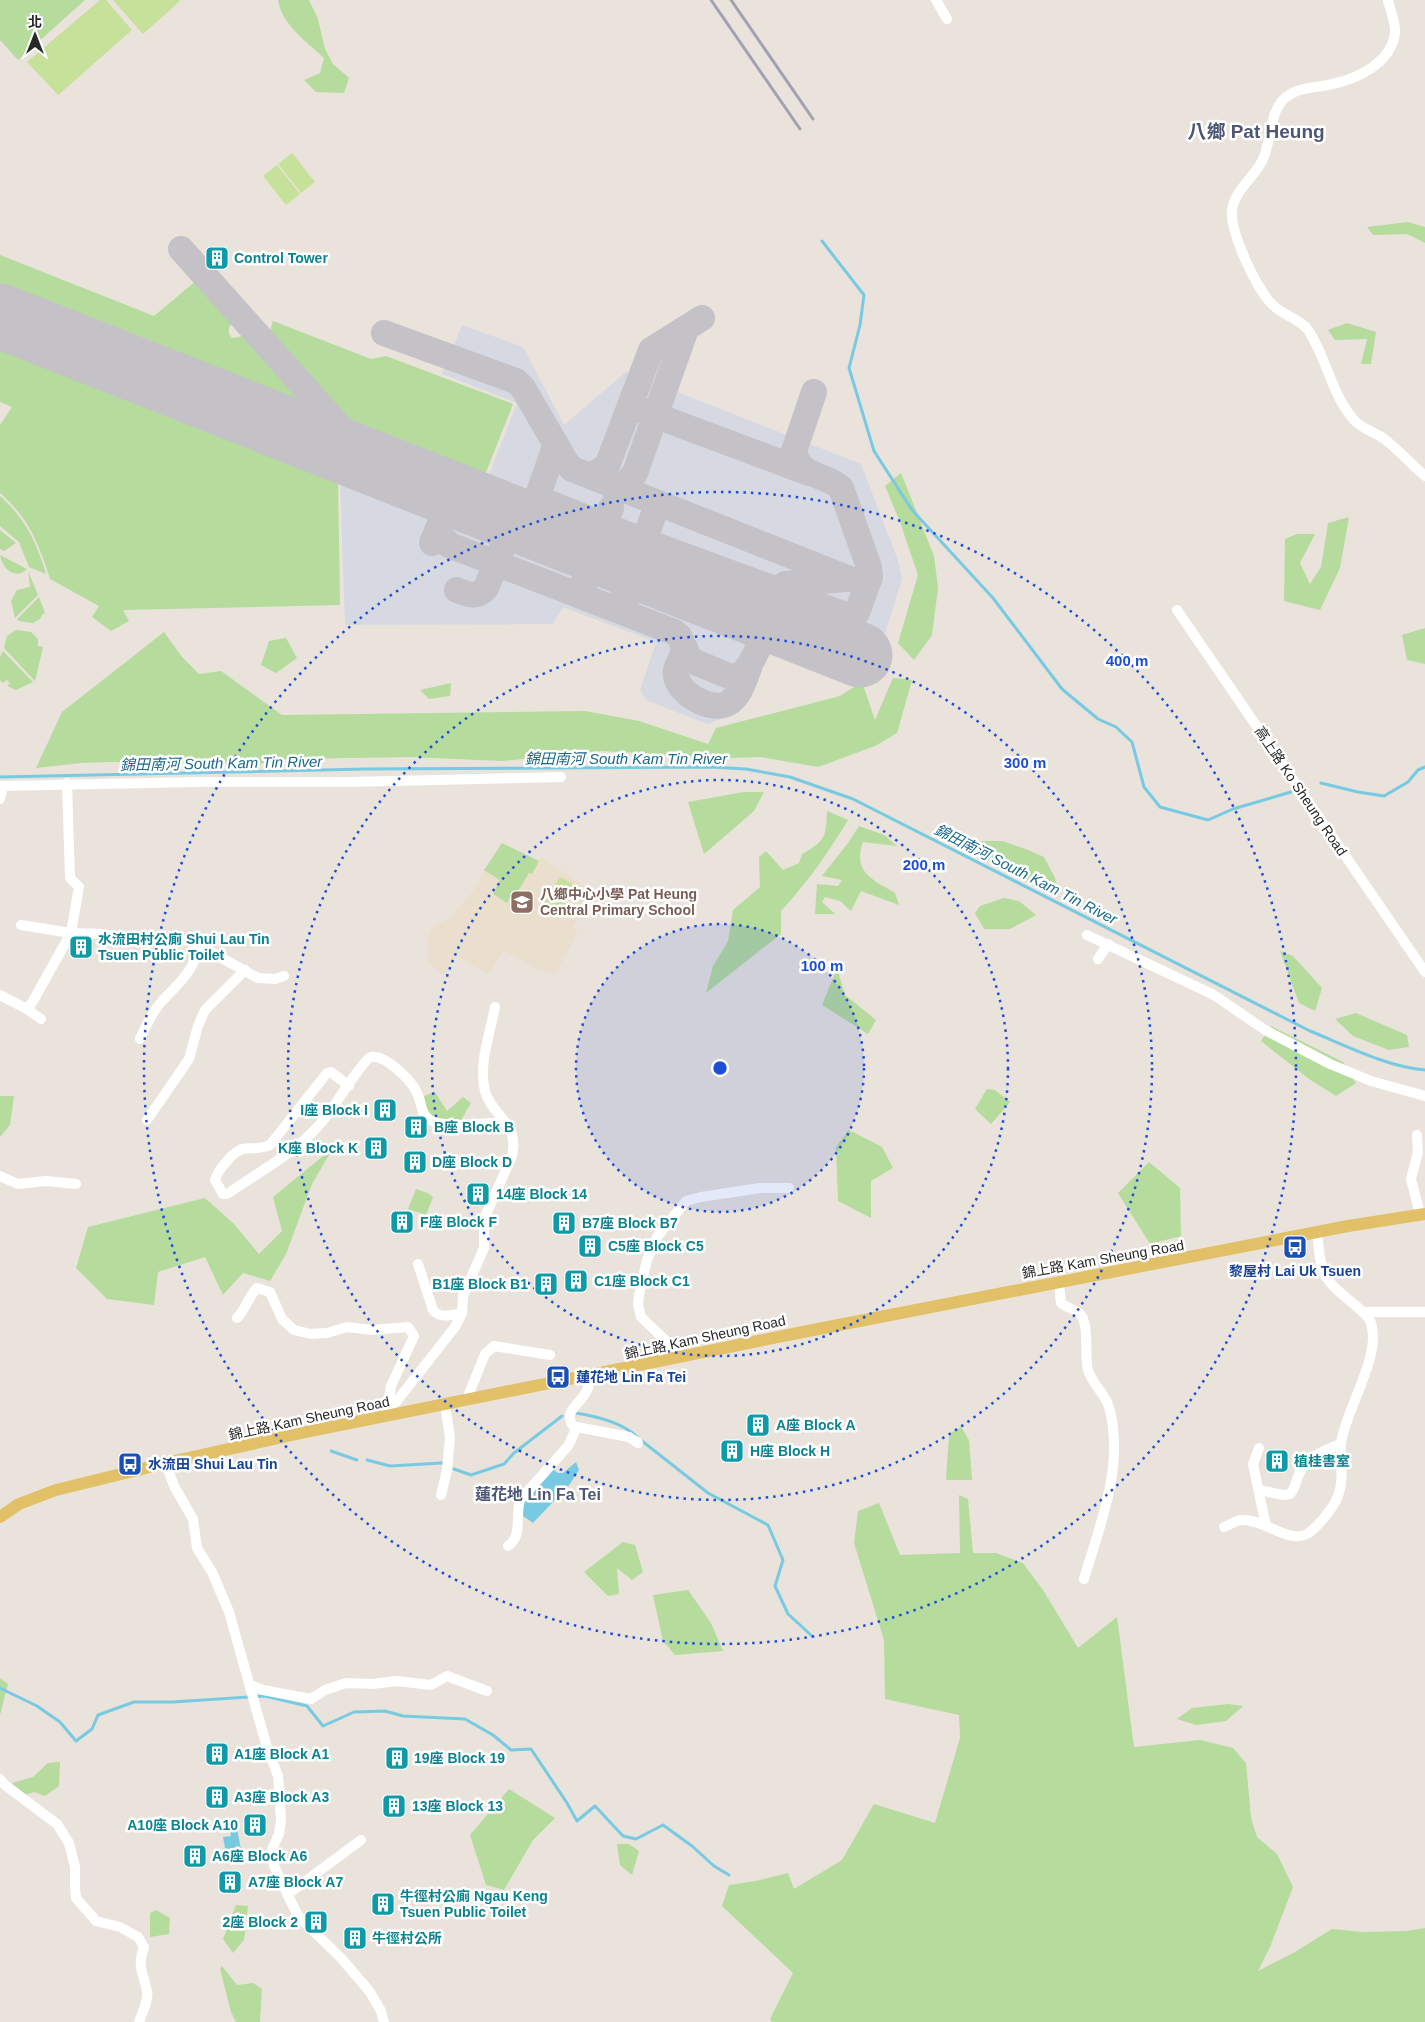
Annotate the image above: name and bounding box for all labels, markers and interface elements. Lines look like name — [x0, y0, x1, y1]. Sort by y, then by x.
north arrow — [10, 10, 60, 60]
text: 北 — [28, 14, 42, 30]
district label: 八鄉 Pat Heung — [1187, 121, 1325, 142]
building icon: Control Tower — [204, 245, 230, 271]
place label: Control Tower — [234, 250, 328, 266]
text: 400 m — [1106, 652, 1148, 669]
street label: 高上路 Ko Sheung Road — [1252, 723, 1350, 859]
water label: 錦田南河 South Kam Tin River — [525, 750, 728, 767]
water label: 錦田南河 South Kam Tin River — [120, 753, 323, 773]
text: 300 m — [1004, 754, 1046, 771]
water label: 錦田南河 South Kam Tin River — [932, 820, 1121, 928]
text: 200 m — [903, 856, 945, 873]
place label: 八鄉中心小學 Pat Heung Central Primary School — [540, 886, 697, 918]
school or university icon: 八鄉中心小學 Pat Heung Central Primary School — [509, 889, 535, 915]
place label: 水流田村公廁 Shui Lau Tin Tsuen Public Toilet — [98, 931, 270, 963]
building icon: 水流田村公廁 Shui Lau Tin Tsuen Public Toilet — [68, 934, 94, 960]
text: 100 m — [801, 957, 843, 974]
centre of rings — [711, 1059, 729, 1077]
building icon: I座 Block I — [372, 1097, 398, 1123]
place label: I座 Block I — [300, 1102, 368, 1118]
building icon: B座 Block B — [403, 1114, 429, 1140]
place label: B座 Block B — [434, 1119, 514, 1135]
building icon: K座 Block K — [363, 1135, 389, 1161]
place label: K座 Block K — [278, 1140, 358, 1156]
building icon: D座 Block D — [402, 1149, 428, 1175]
place label: D座 Block D — [432, 1154, 512, 1170]
building icon: 14座 Block 14 — [465, 1181, 491, 1207]
place label: 14座 Block 14 — [496, 1186, 587, 1202]
building icon: F座 Block F — [389, 1209, 415, 1235]
building icon: B7座 Block B7 — [551, 1210, 577, 1236]
place label: F座 Block F — [420, 1214, 497, 1230]
place label: B7座 Block B7 — [582, 1215, 678, 1231]
building icon: C5座 Block C5 — [577, 1233, 603, 1259]
bus stop icon: 黎屋村 Lai Uk Tsuen — [1282, 1234, 1308, 1260]
street label: 錦上路 Kam Sheung Road — [1021, 1237, 1185, 1281]
place label: C5座 Block C5 — [608, 1238, 704, 1254]
place label: 黎屋村 Lai Uk Tsuen — [1229, 1263, 1361, 1279]
building icon: C1座 Block C1 — [563, 1268, 589, 1294]
building icon: B1座 Block B1 — [533, 1271, 559, 1297]
place label: C1座 Block C1 — [594, 1273, 690, 1289]
place label: B1座 Block B1 — [432, 1276, 528, 1292]
street label: 錦上路 Kam Sheung Road — [623, 1312, 787, 1362]
bus stop icon: 蓮花地 Lin Fa Tei — [545, 1364, 571, 1390]
place label: 蓮花地 Lin Fa Tei — [576, 1369, 686, 1385]
street label: 錦上路 Kam Sheung Road — [227, 1393, 391, 1443]
building icon: A座 Block A — [745, 1412, 771, 1438]
place label: A座 Block A — [776, 1417, 856, 1433]
building icon: H座 Block H — [719, 1438, 745, 1464]
place label: H座 Block H — [750, 1443, 830, 1459]
building icon: 植桂書室 — [1264, 1448, 1290, 1474]
bus stop icon: 水流田 Shui Lau Tin — [117, 1451, 143, 1477]
place label: 植桂書室 — [1294, 1453, 1350, 1469]
place label: 水流田 Shui Lau Tin — [148, 1456, 278, 1472]
district label: 蓮花地 Lin Fa Tei — [475, 1486, 601, 1503]
building icon: A1座 Block A1 — [204, 1741, 230, 1767]
building icon: 19座 Block 19 — [384, 1745, 410, 1771]
place label: A1座 Block A1 — [234, 1746, 329, 1762]
place label: 19座 Block 19 — [414, 1750, 505, 1766]
building icon: A3座 Block A3 — [204, 1784, 230, 1810]
place label: A3座 Block A3 — [234, 1789, 329, 1805]
building icon: 13座 Block 13 — [381, 1793, 407, 1819]
place label: 13座 Block 13 — [412, 1798, 503, 1814]
building icon: A10座 Block A10 — [242, 1812, 268, 1838]
place label: A10座 Block A10 — [127, 1817, 238, 1833]
building icon: A6座 Block A6 — [182, 1843, 208, 1869]
place label: A6座 Block A6 — [212, 1848, 307, 1864]
building icon: A7座 Block A7 — [217, 1869, 243, 1895]
place label: A7座 Block A7 — [248, 1874, 343, 1890]
place label: 牛徑村公廁 Ngau Keng Tsuen Public Toilet — [400, 1888, 548, 1920]
building icon: 牛徑村公廁 Ngau Keng Tsuen Public Toilet — [370, 1891, 396, 1917]
building icon: 2座 Block 2 — [303, 1909, 329, 1935]
place label: 2座 Block 2 — [223, 1914, 298, 1930]
building icon: 牛徑村公所 — [342, 1925, 368, 1951]
place label: 牛徑村公所 — [372, 1930, 442, 1946]

